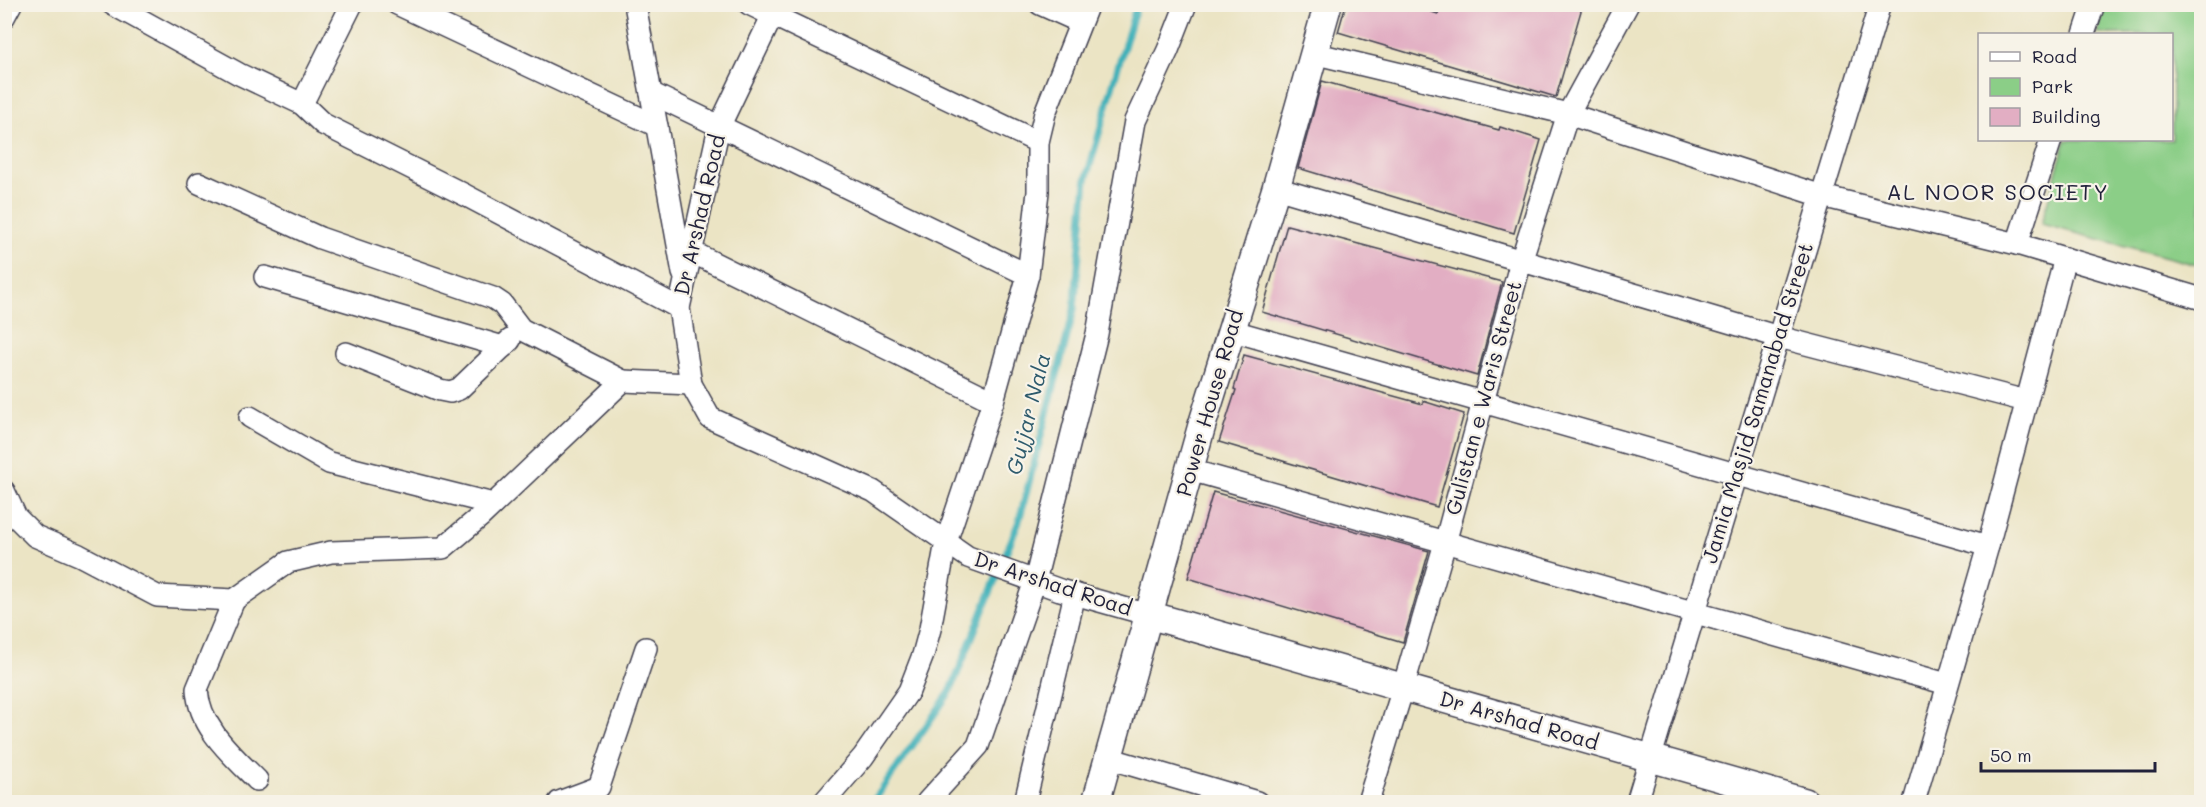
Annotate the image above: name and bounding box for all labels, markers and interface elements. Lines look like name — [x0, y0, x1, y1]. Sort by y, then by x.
legend — [1978, 33, 2173, 141]
text: Road — [2032, 44, 2077, 68]
text: Park — [2032, 74, 2073, 98]
text: Building — [2032, 104, 2100, 128]
street label: Dr Arshad Road — [667, 132, 730, 298]
district label: AL NOOR SOCIETY — [1887, 177, 2110, 206]
street label: Jamia Masjid Samanabad Street — [1695, 239, 1818, 566]
street label: Gulistan e Waris Street — [1438, 277, 1527, 518]
street label: Power House Road — [1169, 306, 1248, 499]
water label: Gujjar Nala — [998, 350, 1057, 478]
street label: Dr Arshad Road — [971, 544, 1136, 621]
street label: Dr Arshad Road — [1437, 684, 1602, 755]
scale bar — [1981, 735, 2155, 773]
text: 50 m — [1990, 743, 2032, 767]

